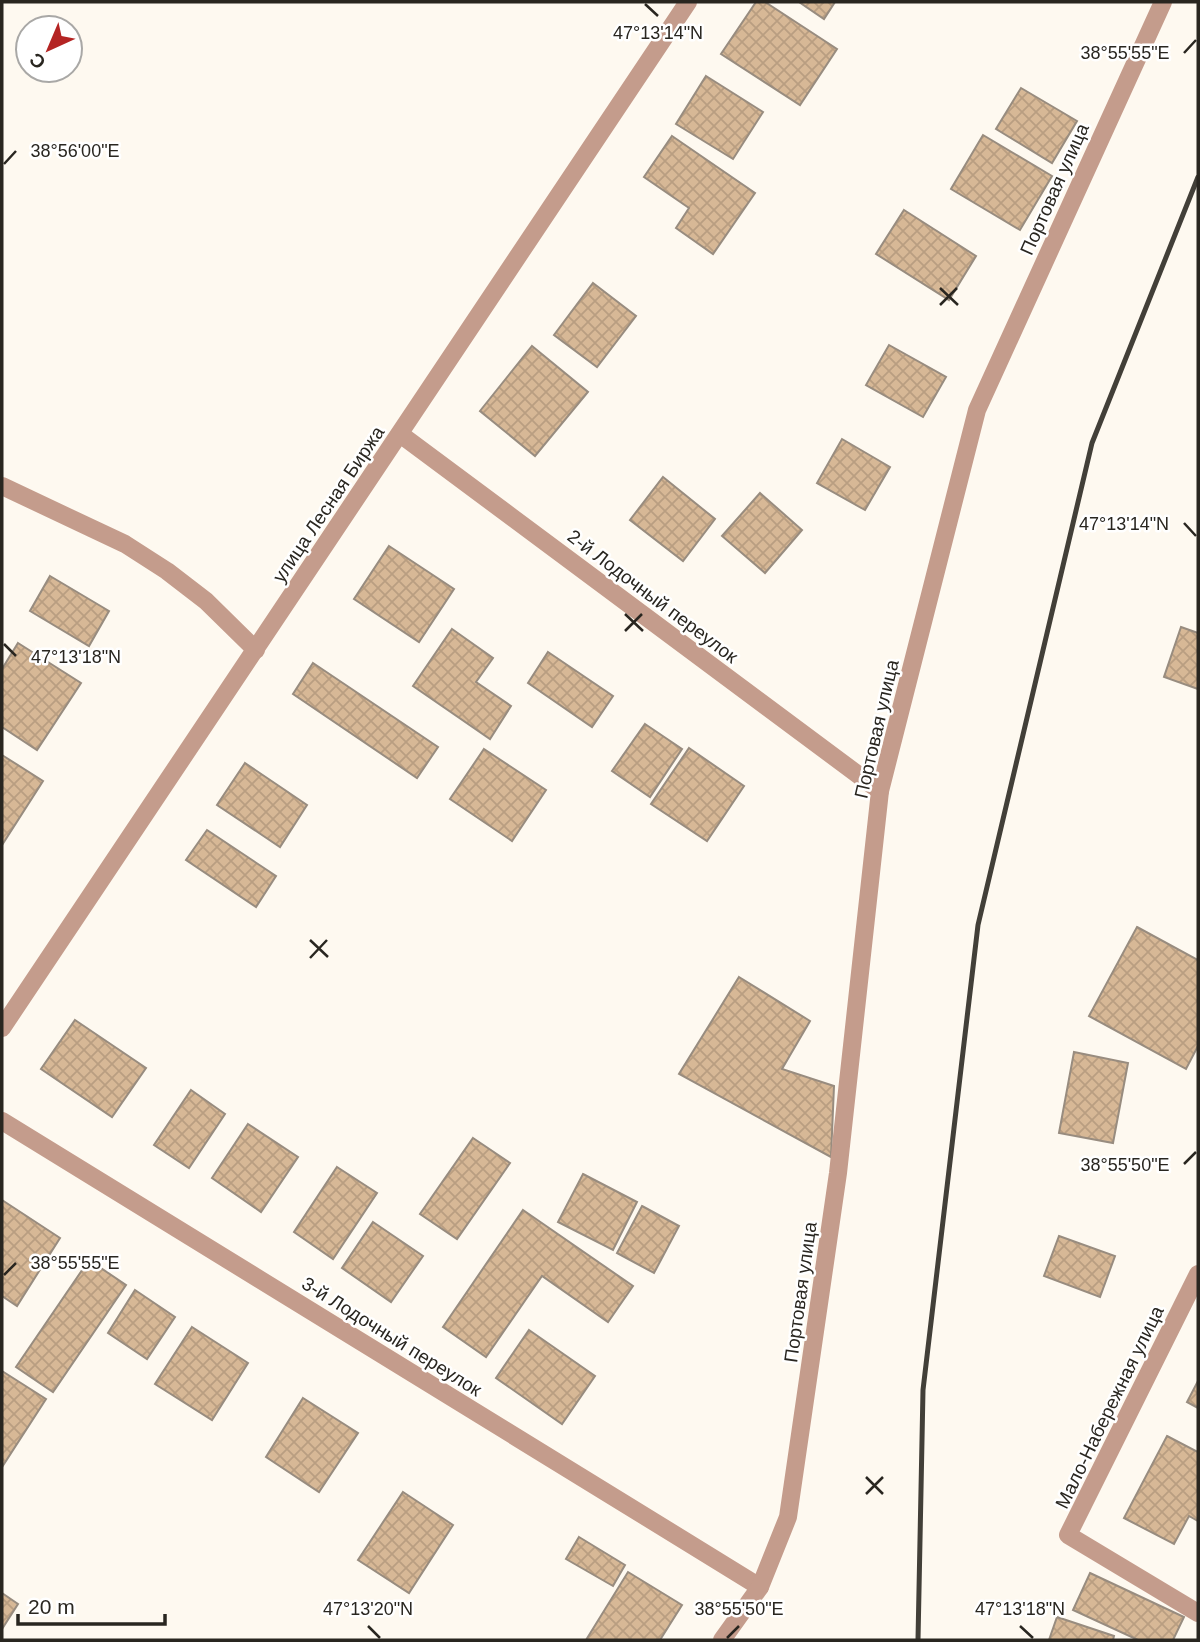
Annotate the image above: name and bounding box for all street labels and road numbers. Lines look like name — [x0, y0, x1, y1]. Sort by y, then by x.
street label: Портовая улица — [1016, 120, 1093, 258]
street label: улица Лесная Биржа — [268, 422, 389, 586]
street label: 2-й Лодочный переулок — [563, 526, 742, 668]
street label: Портовая улица — [850, 657, 903, 801]
street label: Портовая улица — [780, 1220, 821, 1364]
street label: 3-й Лодочный переулок — [298, 1273, 486, 1401]
street label: Мало-Набережная улица — [1051, 1302, 1168, 1512]

